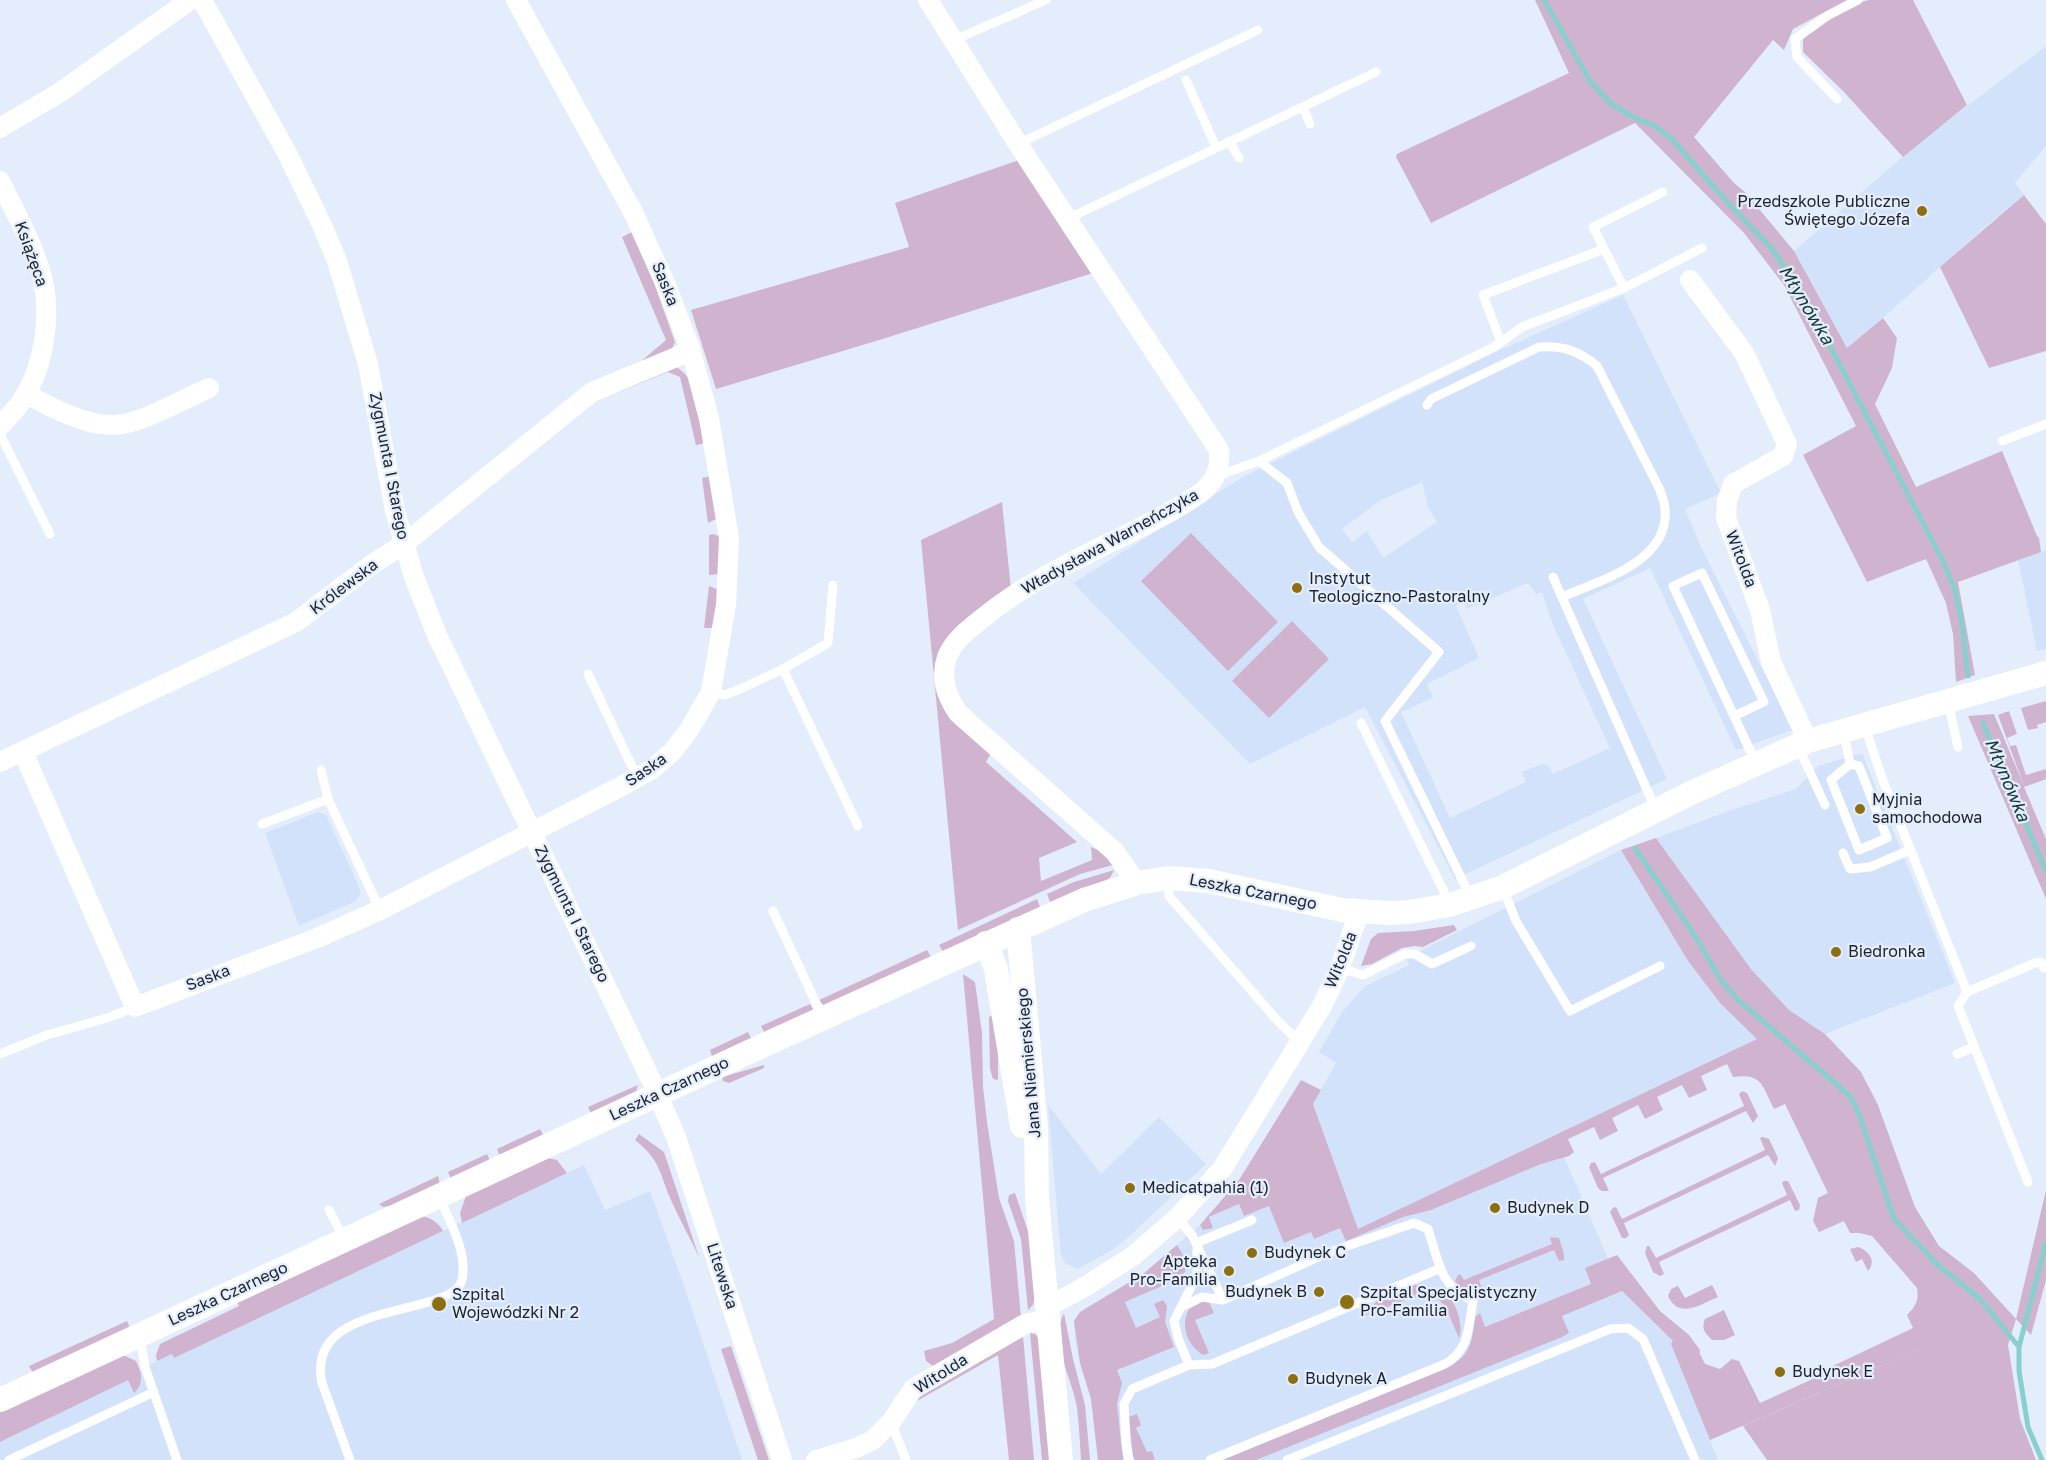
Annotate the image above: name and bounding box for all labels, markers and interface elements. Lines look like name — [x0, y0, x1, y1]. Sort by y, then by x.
place label: Przedszkole Publiczne Świętego Józefa — [1737, 192, 1910, 230]
marker: Przedszkole Publiczne Świętego Józefa — [1915, 204, 1929, 218]
street label: Książęca — [10, 219, 52, 289]
street label: Saska — [648, 259, 682, 309]
water label: Młynówka — [1774, 262, 1838, 348]
street label: Zygmunta I Starego — [365, 391, 413, 541]
street label: Władysława Warneńczyka — [1018, 485, 1202, 599]
street label: Witolda — [1721, 528, 1761, 590]
street label: Królewska — [306, 555, 382, 619]
place label: Instytut Teologiczno-Pastoralny — [1309, 569, 1490, 607]
marker: Instytut Teologiczno-Pastoralny — [1290, 581, 1304, 595]
water label: Młynówka — [1980, 735, 2034, 825]
street label: Saska — [622, 749, 670, 791]
place label: Myjnia samochodowa — [1872, 790, 1982, 828]
marker: Myjnia samochodowa — [1853, 802, 1867, 816]
street label: Zygmunta I Starego — [531, 842, 613, 986]
street label: Leszka Czarnego — [1188, 870, 1318, 914]
street label: Witolda — [1321, 929, 1361, 991]
place label: Biedronka — [1848, 942, 1926, 962]
marker: Biedronka — [1829, 945, 1843, 959]
street label: Saska — [183, 961, 233, 995]
street label: Jana Niemierskiego — [1013, 987, 1045, 1139]
street label: Leszka Czarnego — [606, 1053, 732, 1125]
place label: Medicatpahia (1) — [1142, 1178, 1269, 1198]
marker: Medicatpahia (1) — [1123, 1181, 1137, 1195]
place label: Budynek D — [1507, 1198, 1590, 1218]
marker: Budynek D — [1488, 1201, 1502, 1215]
street label: Litewska — [702, 1241, 742, 1311]
place label: Budynek C — [1264, 1243, 1346, 1263]
marker: Budynek C — [1245, 1246, 1259, 1260]
place label: Apteka Pro-Familia — [1130, 1252, 1217, 1290]
street label: Leszka Czarnego — [165, 1258, 291, 1330]
marker: Apteka Pro-Familia — [1222, 1264, 1236, 1278]
place label: Budynek B — [1225, 1282, 1307, 1302]
place label: Szpital Specjalistyczny Pro-Familia — [1360, 1283, 1537, 1321]
place label: Szpital Wojewódzki Nr 2 — [452, 1285, 579, 1323]
marker: Budynek B — [1312, 1285, 1326, 1299]
marker: Szpital Specjalistyczny Pro-Familia — [1338, 1293, 1356, 1311]
marker: Szpital Wojewódzki Nr 2 — [430, 1295, 448, 1313]
street label: Witolda — [911, 1350, 971, 1398]
place label: Budynek E — [1792, 1362, 1873, 1382]
marker: Budynek E — [1773, 1365, 1787, 1379]
place label: Budynek A — [1305, 1369, 1387, 1389]
marker: Budynek A — [1286, 1372, 1300, 1386]

